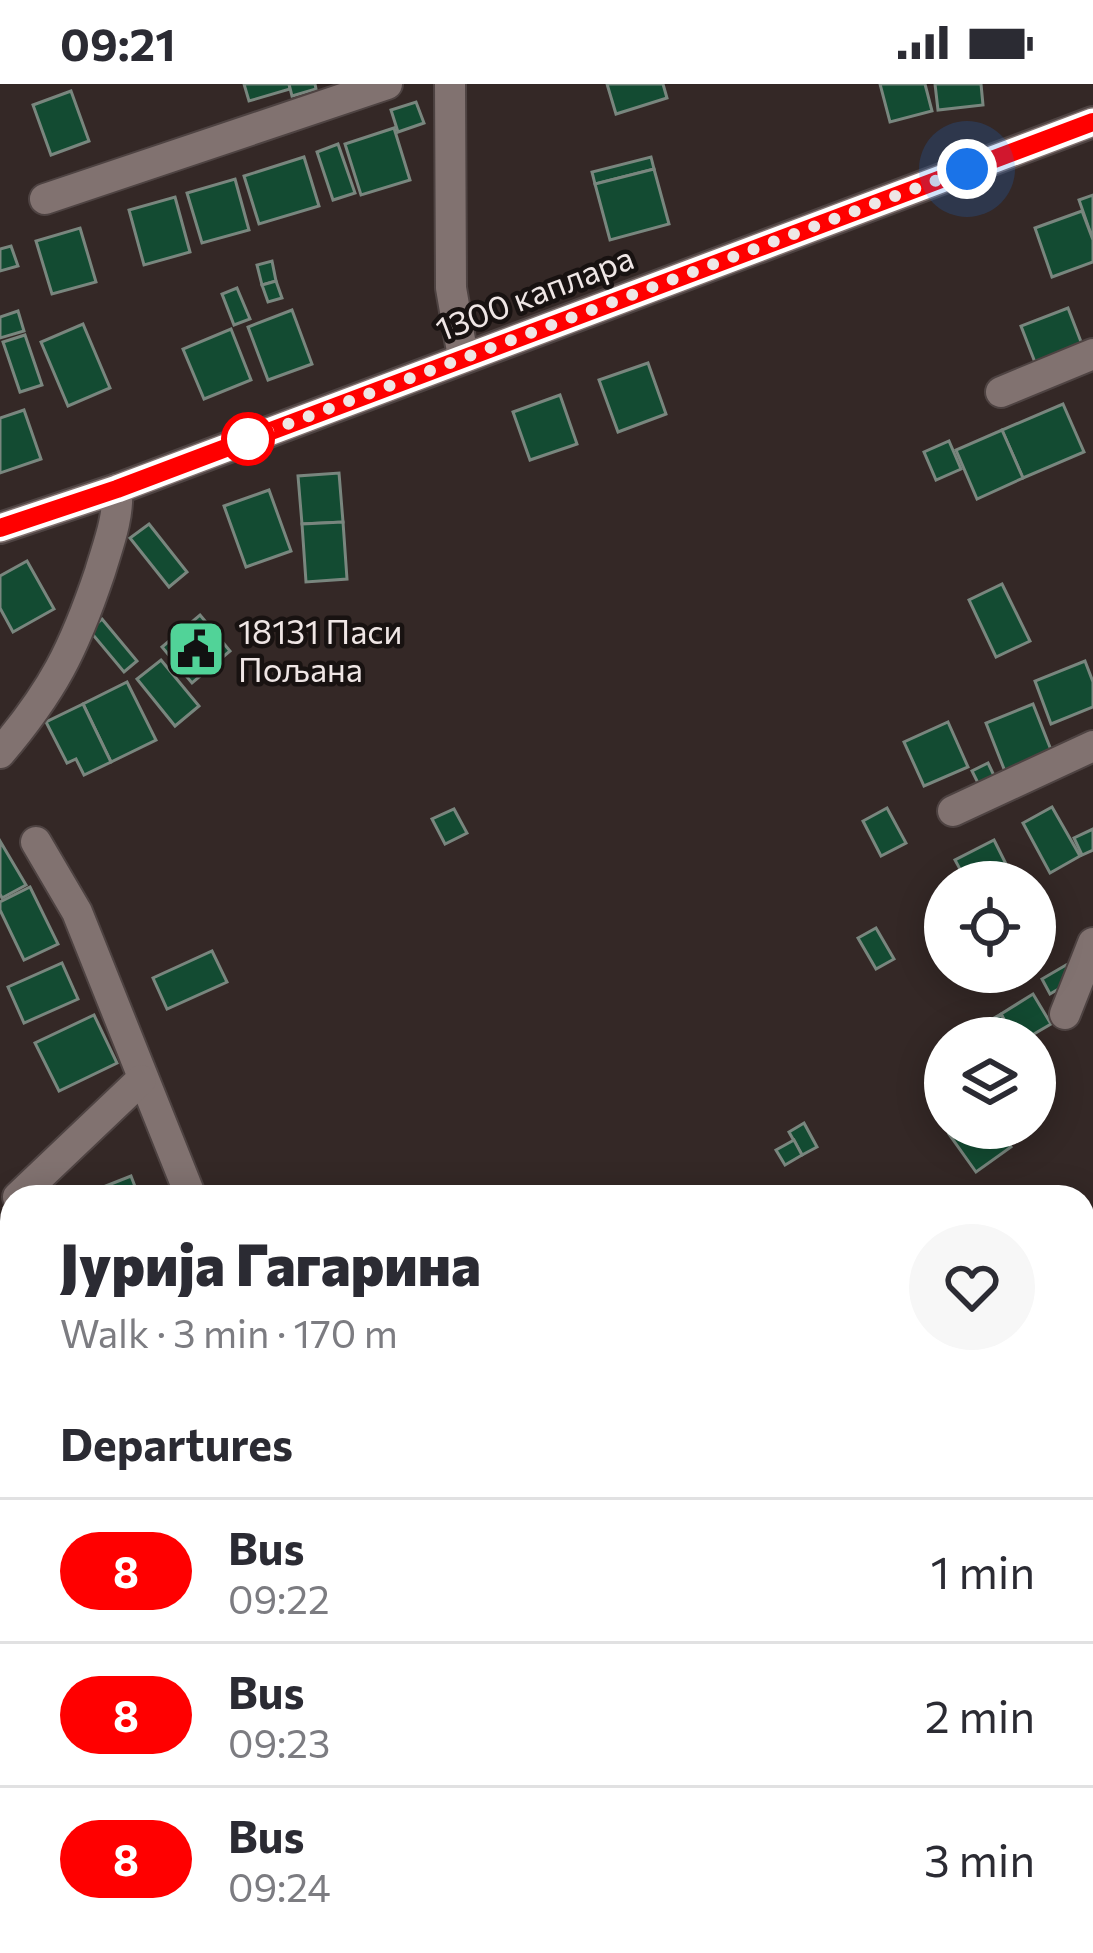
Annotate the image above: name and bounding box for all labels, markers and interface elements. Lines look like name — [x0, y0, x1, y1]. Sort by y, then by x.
text: 09:21 — [60, 15, 176, 70]
your location — [937, 139, 997, 199]
street label: 1300 каплара — [429, 236, 639, 348]
unlabelled marker — [223, 414, 273, 464]
place label: 18131 Паси Пољана — [238, 610, 403, 689]
public building icon: 18131 Паси Пољана — [165, 618, 227, 680]
map controls — [924, 861, 1056, 1149]
button: locate — [924, 861, 1056, 993]
button: layers — [924, 1017, 1056, 1149]
button: heart — [909, 1224, 1035, 1350]
text: Јурија Гагарина — [60, 1228, 481, 1298]
text: Walk · 3 min · 170 m — [60, 1308, 398, 1356]
text: Departures — [60, 1415, 293, 1470]
text: Bus — [228, 1519, 304, 1574]
text: 1 min — [931, 1543, 1035, 1598]
text: 8 — [113, 1545, 139, 1597]
text: 09:22 — [228, 1574, 330, 1622]
text: Bus — [228, 1663, 304, 1718]
text: 2 min — [925, 1687, 1035, 1742]
text: 8 — [113, 1689, 139, 1741]
text: 09:23 — [228, 1718, 330, 1766]
text: Bus — [228, 1807, 304, 1862]
text: 3 min — [924, 1831, 1035, 1886]
text: 8 — [113, 1833, 139, 1885]
text: 09:24 — [228, 1862, 331, 1910]

